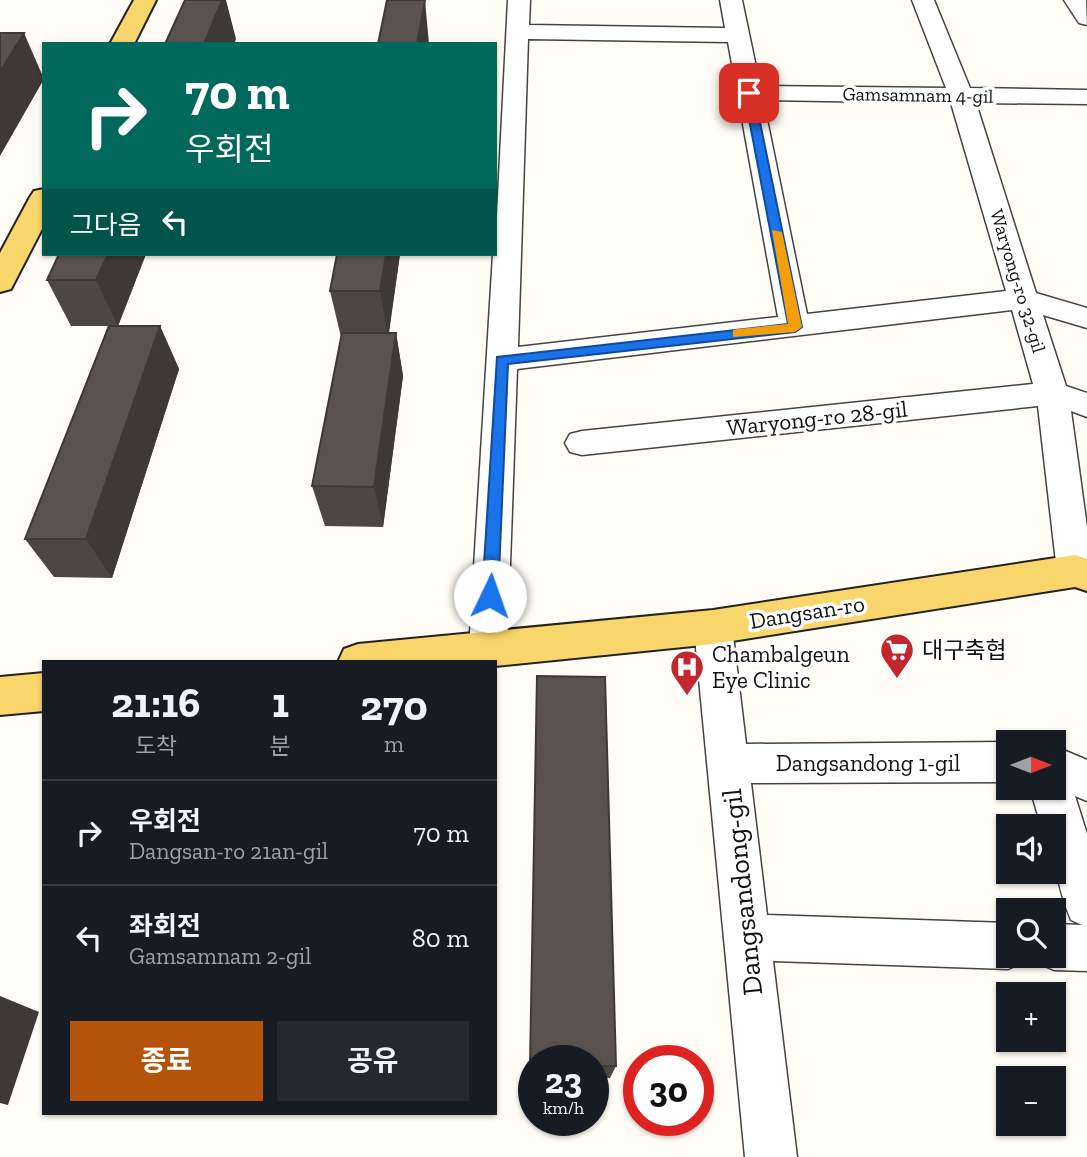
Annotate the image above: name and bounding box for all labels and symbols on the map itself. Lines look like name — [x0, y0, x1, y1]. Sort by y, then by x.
pin — [719, 63, 779, 123]
street label: Gamsamnam 4-gil — [842, 82, 994, 108]
street label: Waryong-ro 32-gil — [985, 206, 1051, 356]
street label: Waryong-ro 28-gil — [725, 395, 909, 441]
position arrow — [453, 559, 527, 633]
street label: Dangsan-ro — [747, 589, 867, 635]
supermarket icon: 대구축협 — [878, 631, 916, 680]
place label: 대구축협 — [922, 636, 1007, 664]
place label: Chambalgeun Eye Clinic — [712, 640, 850, 694]
hospital icon: Chambalgeun Eye Clinic — [668, 648, 706, 697]
north arrow — [996, 730, 1066, 800]
street label: Dangsandong 1-gil — [776, 749, 960, 777]
street label: Dangsandong-gil — [715, 787, 769, 997]
speed limit sign: 30 — [623, 1045, 714, 1136]

